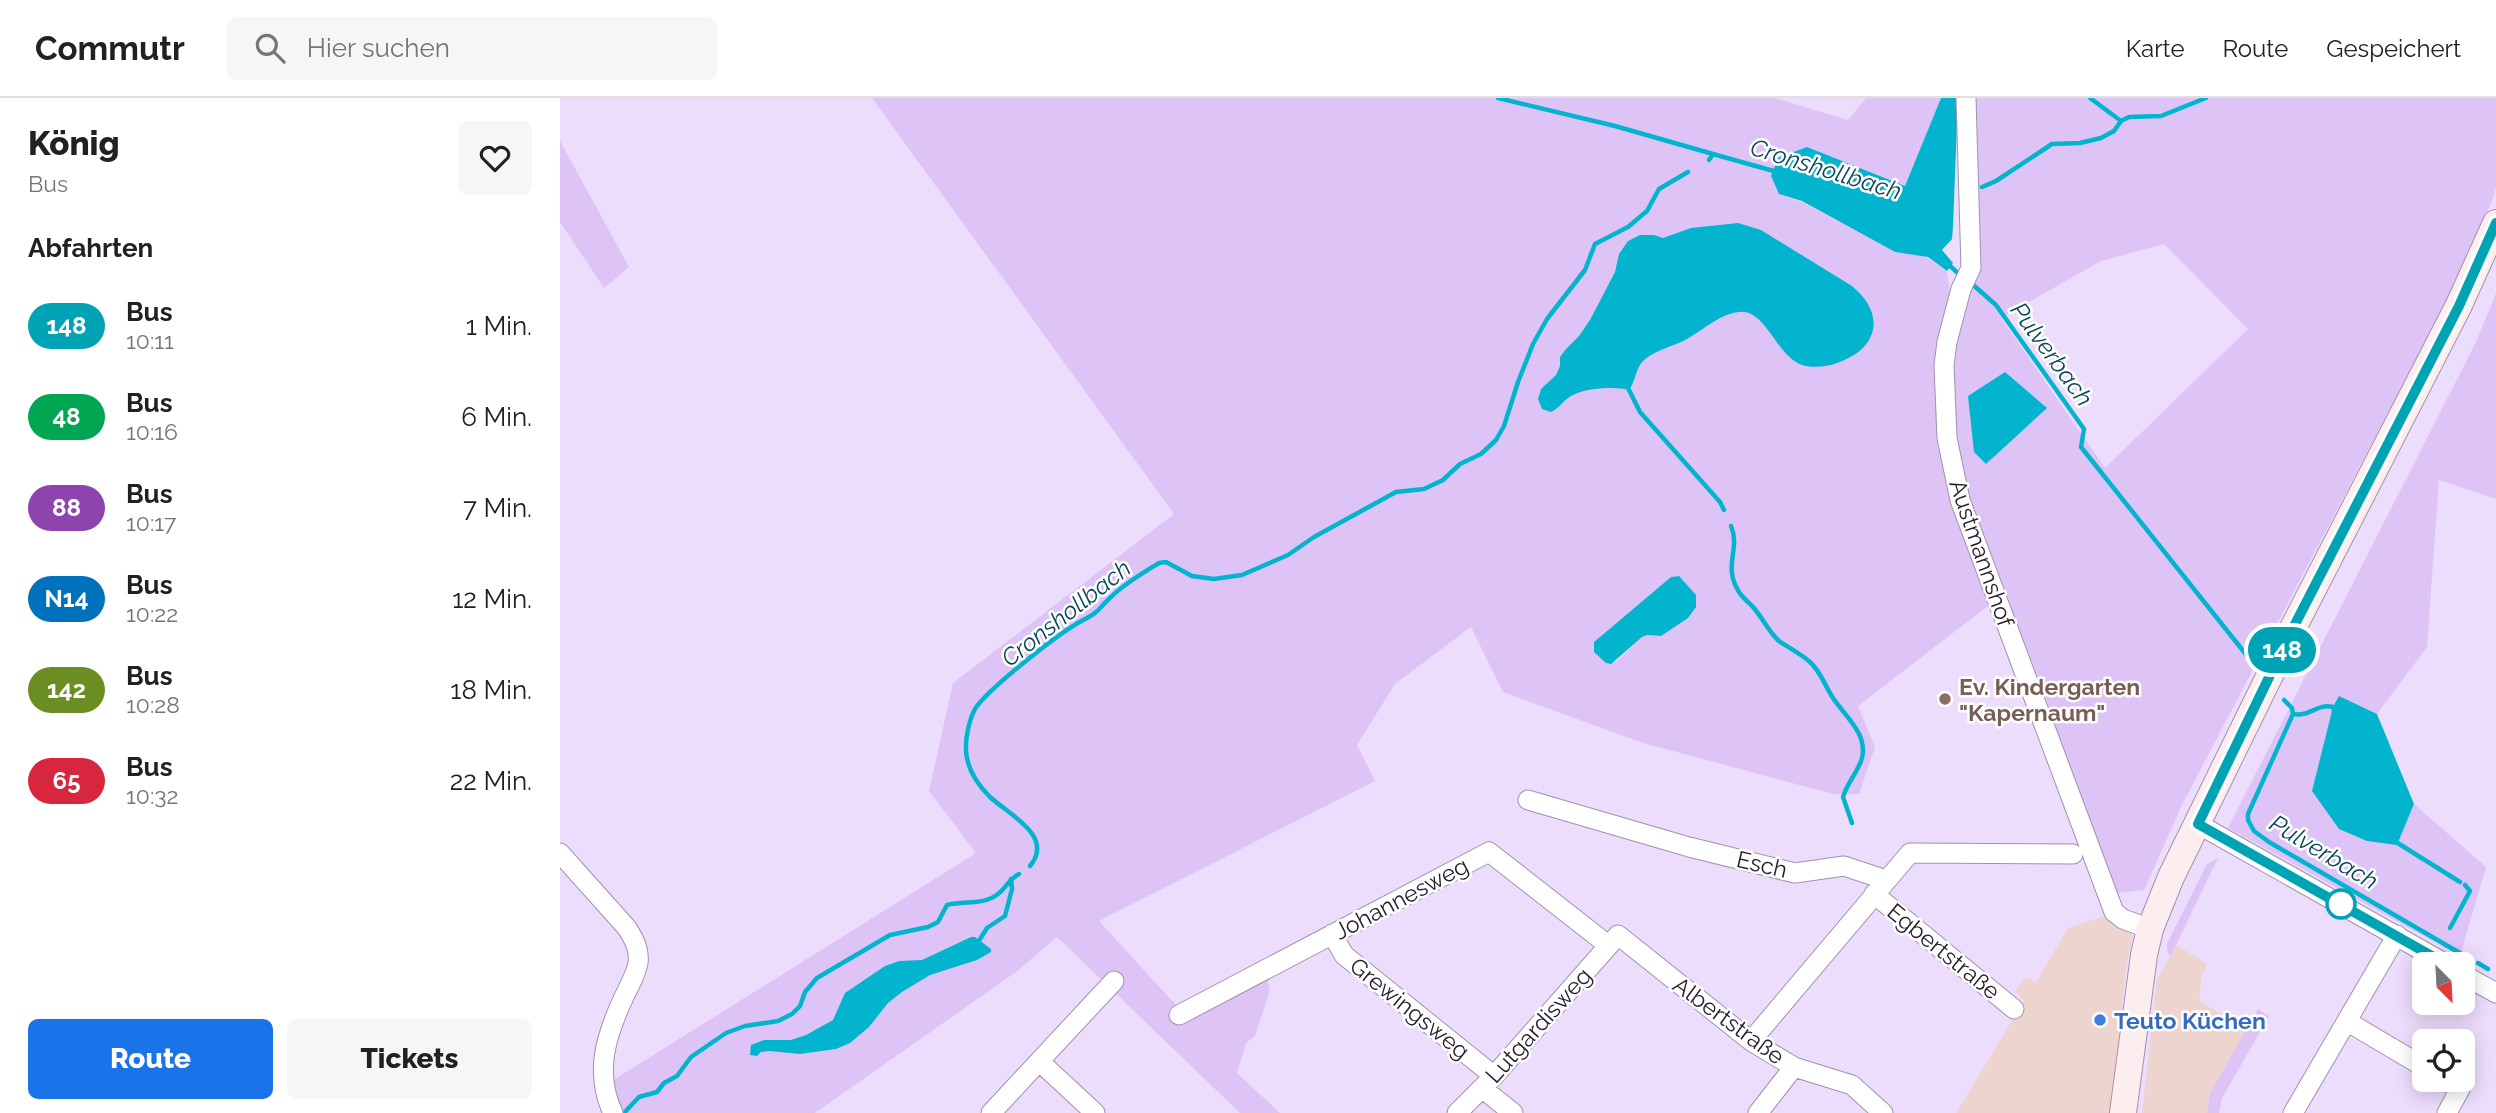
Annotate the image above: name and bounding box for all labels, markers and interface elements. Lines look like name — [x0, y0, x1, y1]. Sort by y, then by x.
search box — [227, 17, 717, 80]
text: Commutr — [35, 29, 185, 68]
icon: search — [251, 29, 289, 67]
text: Hier suchen — [307, 33, 450, 63]
text: Karte — [2126, 34, 2185, 63]
text: Route — [2223, 34, 2288, 63]
text: Gespeichert — [2326, 34, 2461, 63]
button: heart — [458, 121, 532, 195]
text: König — [28, 124, 120, 163]
water label: Cronshollbach — [1747, 132, 1905, 206]
text: Bus — [28, 170, 68, 197]
text: Abfahrten — [28, 233, 153, 263]
water label: Pulverbach — [2005, 296, 2099, 412]
text: Bus — [126, 297, 173, 327]
text: 148 — [46, 311, 87, 340]
text: 1 Min. — [466, 311, 532, 341]
text: 10:11 — [126, 327, 174, 354]
text: Bus — [126, 388, 173, 418]
text: 48 — [52, 402, 81, 431]
text: 6 Min. — [461, 402, 532, 432]
text: 10:16 — [126, 418, 178, 445]
street label: Austmannshof — [1944, 476, 2020, 631]
text: Bus — [126, 479, 173, 509]
text: 88 — [52, 493, 81, 522]
text: 7 Min. — [463, 493, 532, 523]
text: 10:17 — [126, 509, 176, 536]
water label: Cronshollbach — [995, 553, 1137, 673]
text: Bus — [126, 570, 173, 600]
text: N14 — [45, 584, 88, 613]
text: 12 Min. — [452, 584, 532, 614]
text: 10:22 — [126, 600, 178, 627]
line badge: 148 — [2242, 627, 2322, 673]
text: 148 — [2262, 635, 2302, 664]
text: Bus — [126, 661, 173, 691]
place label: Ev. Kindergarten "Kapernaum" — [1959, 673, 2140, 726]
text: 142 — [47, 675, 86, 704]
text: 18 Min. — [450, 675, 532, 705]
text: 10:28 — [126, 691, 180, 718]
marker: Ev. Kindergarten "Kapernaum" — [1937, 691, 1953, 707]
text: Bus — [126, 752, 173, 782]
text: 65 — [53, 766, 80, 795]
text: 22 Min. — [450, 766, 532, 796]
text: 10:32 — [126, 782, 179, 809]
water label: Pulverbach — [2265, 808, 2383, 896]
street label: Esch — [1734, 845, 1790, 883]
street label: Johannesweg — [1329, 851, 1473, 945]
unlabelled marker — [2326, 889, 2356, 919]
street label: Egbertstraße — [1882, 897, 2006, 1005]
street label: Grewingsweg — [1345, 952, 1475, 1064]
north arrow — [2412, 952, 2474, 1015]
map controls — [2412, 952, 2475, 1092]
street label: Lutgardisweg — [1479, 962, 1597, 1088]
street label: Albertstraße — [1668, 971, 1790, 1069]
place label: Teuto Küchen — [2114, 1007, 2266, 1034]
marker: Teuto Küchen — [2092, 1012, 2108, 1028]
button: Route — [28, 1019, 273, 1099]
button: Tickets — [287, 1019, 532, 1099]
button: locate — [2412, 1029, 2475, 1092]

